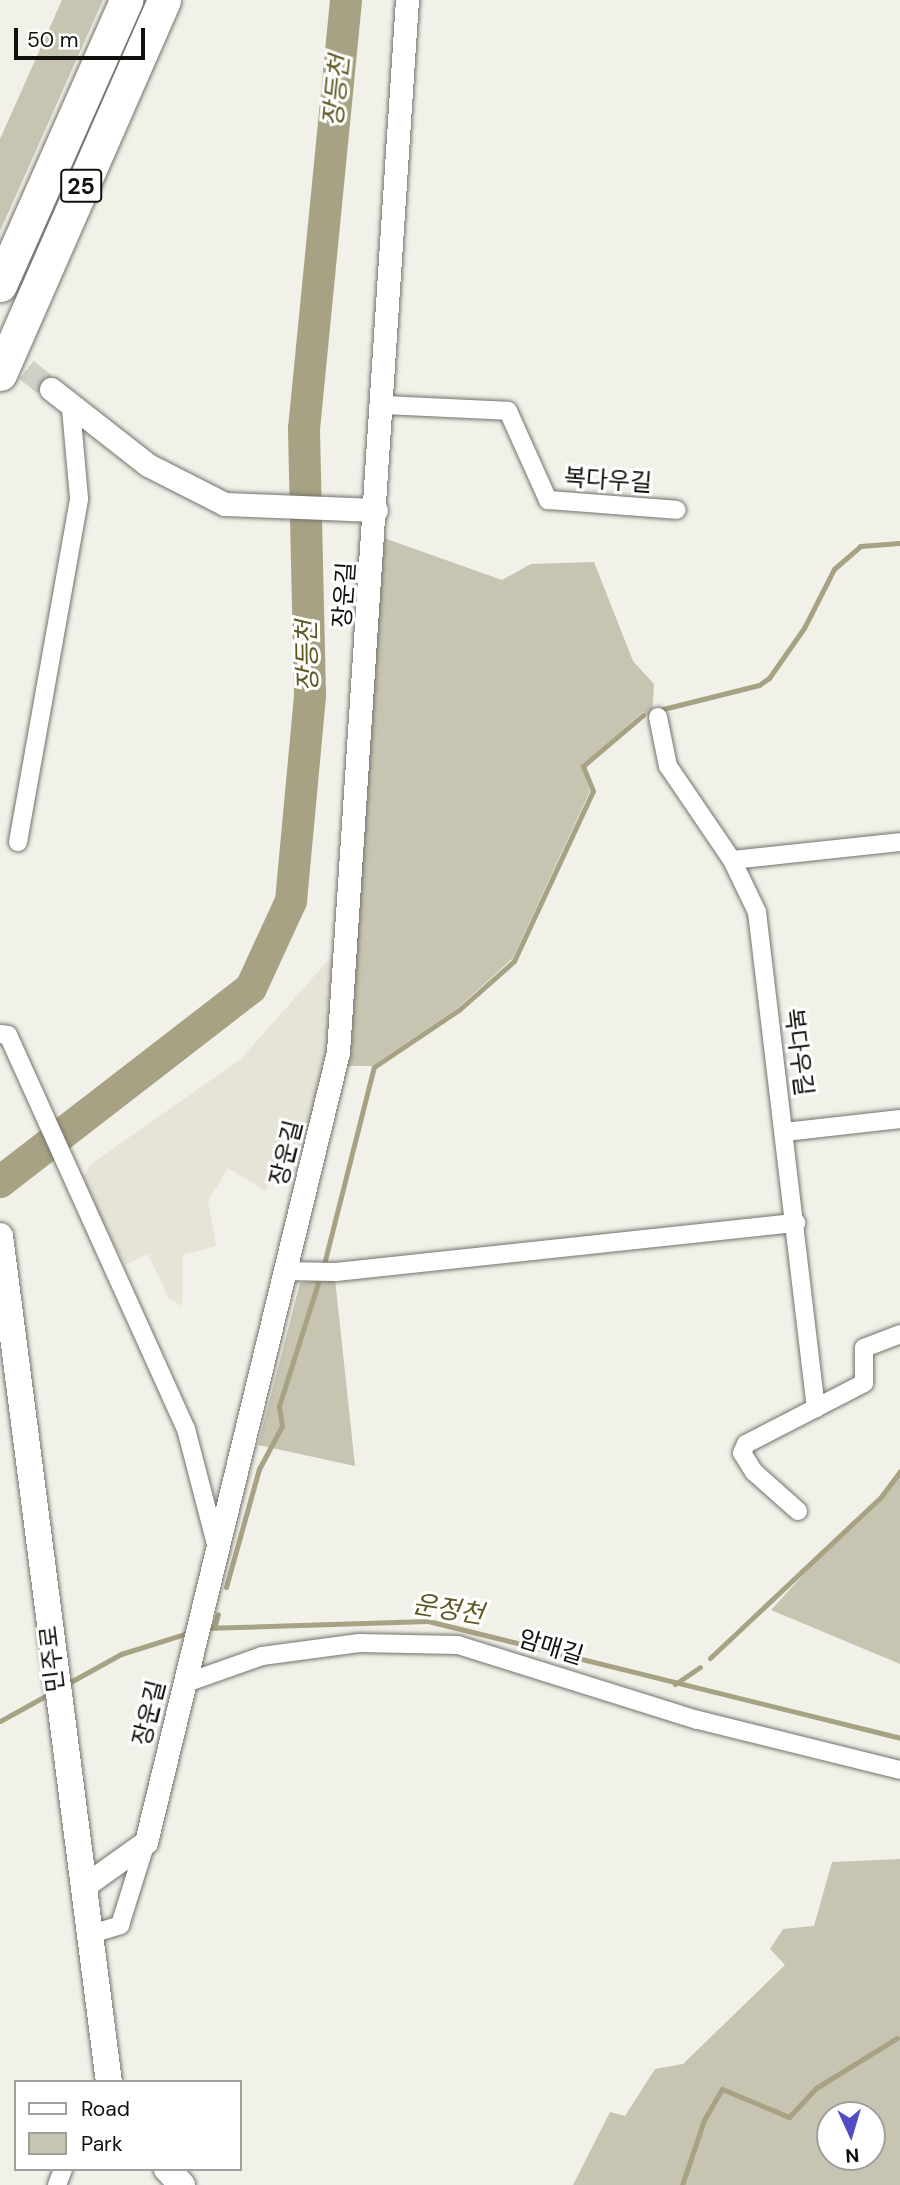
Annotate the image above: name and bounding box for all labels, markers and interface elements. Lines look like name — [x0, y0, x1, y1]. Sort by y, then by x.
scale bar — [18, 14, 149, 58]
text: 50 m — [27, 26, 78, 54]
water label: 장등천 — [318, 54, 356, 128]
road number: 25 — [60, 167, 102, 206]
street label: 복다우길 — [563, 463, 653, 497]
street label: 장운길 — [327, 561, 361, 629]
water label: 장등천 — [292, 620, 324, 692]
street label: 복다우길 — [779, 1006, 819, 1098]
street label: 장운길 — [264, 1117, 308, 1189]
water label: 운정천 — [410, 1589, 486, 1631]
street label: 민주로 — [34, 1624, 70, 1694]
street label: 암매길 — [515, 1624, 587, 1670]
street label: 장운길 — [127, 1677, 171, 1749]
legend — [14, 2080, 242, 2171]
text: Road — [81, 2095, 130, 2123]
north arrow — [816, 2101, 886, 2171]
text: Park — [81, 2130, 122, 2158]
text: N — [845, 2142, 860, 2168]

